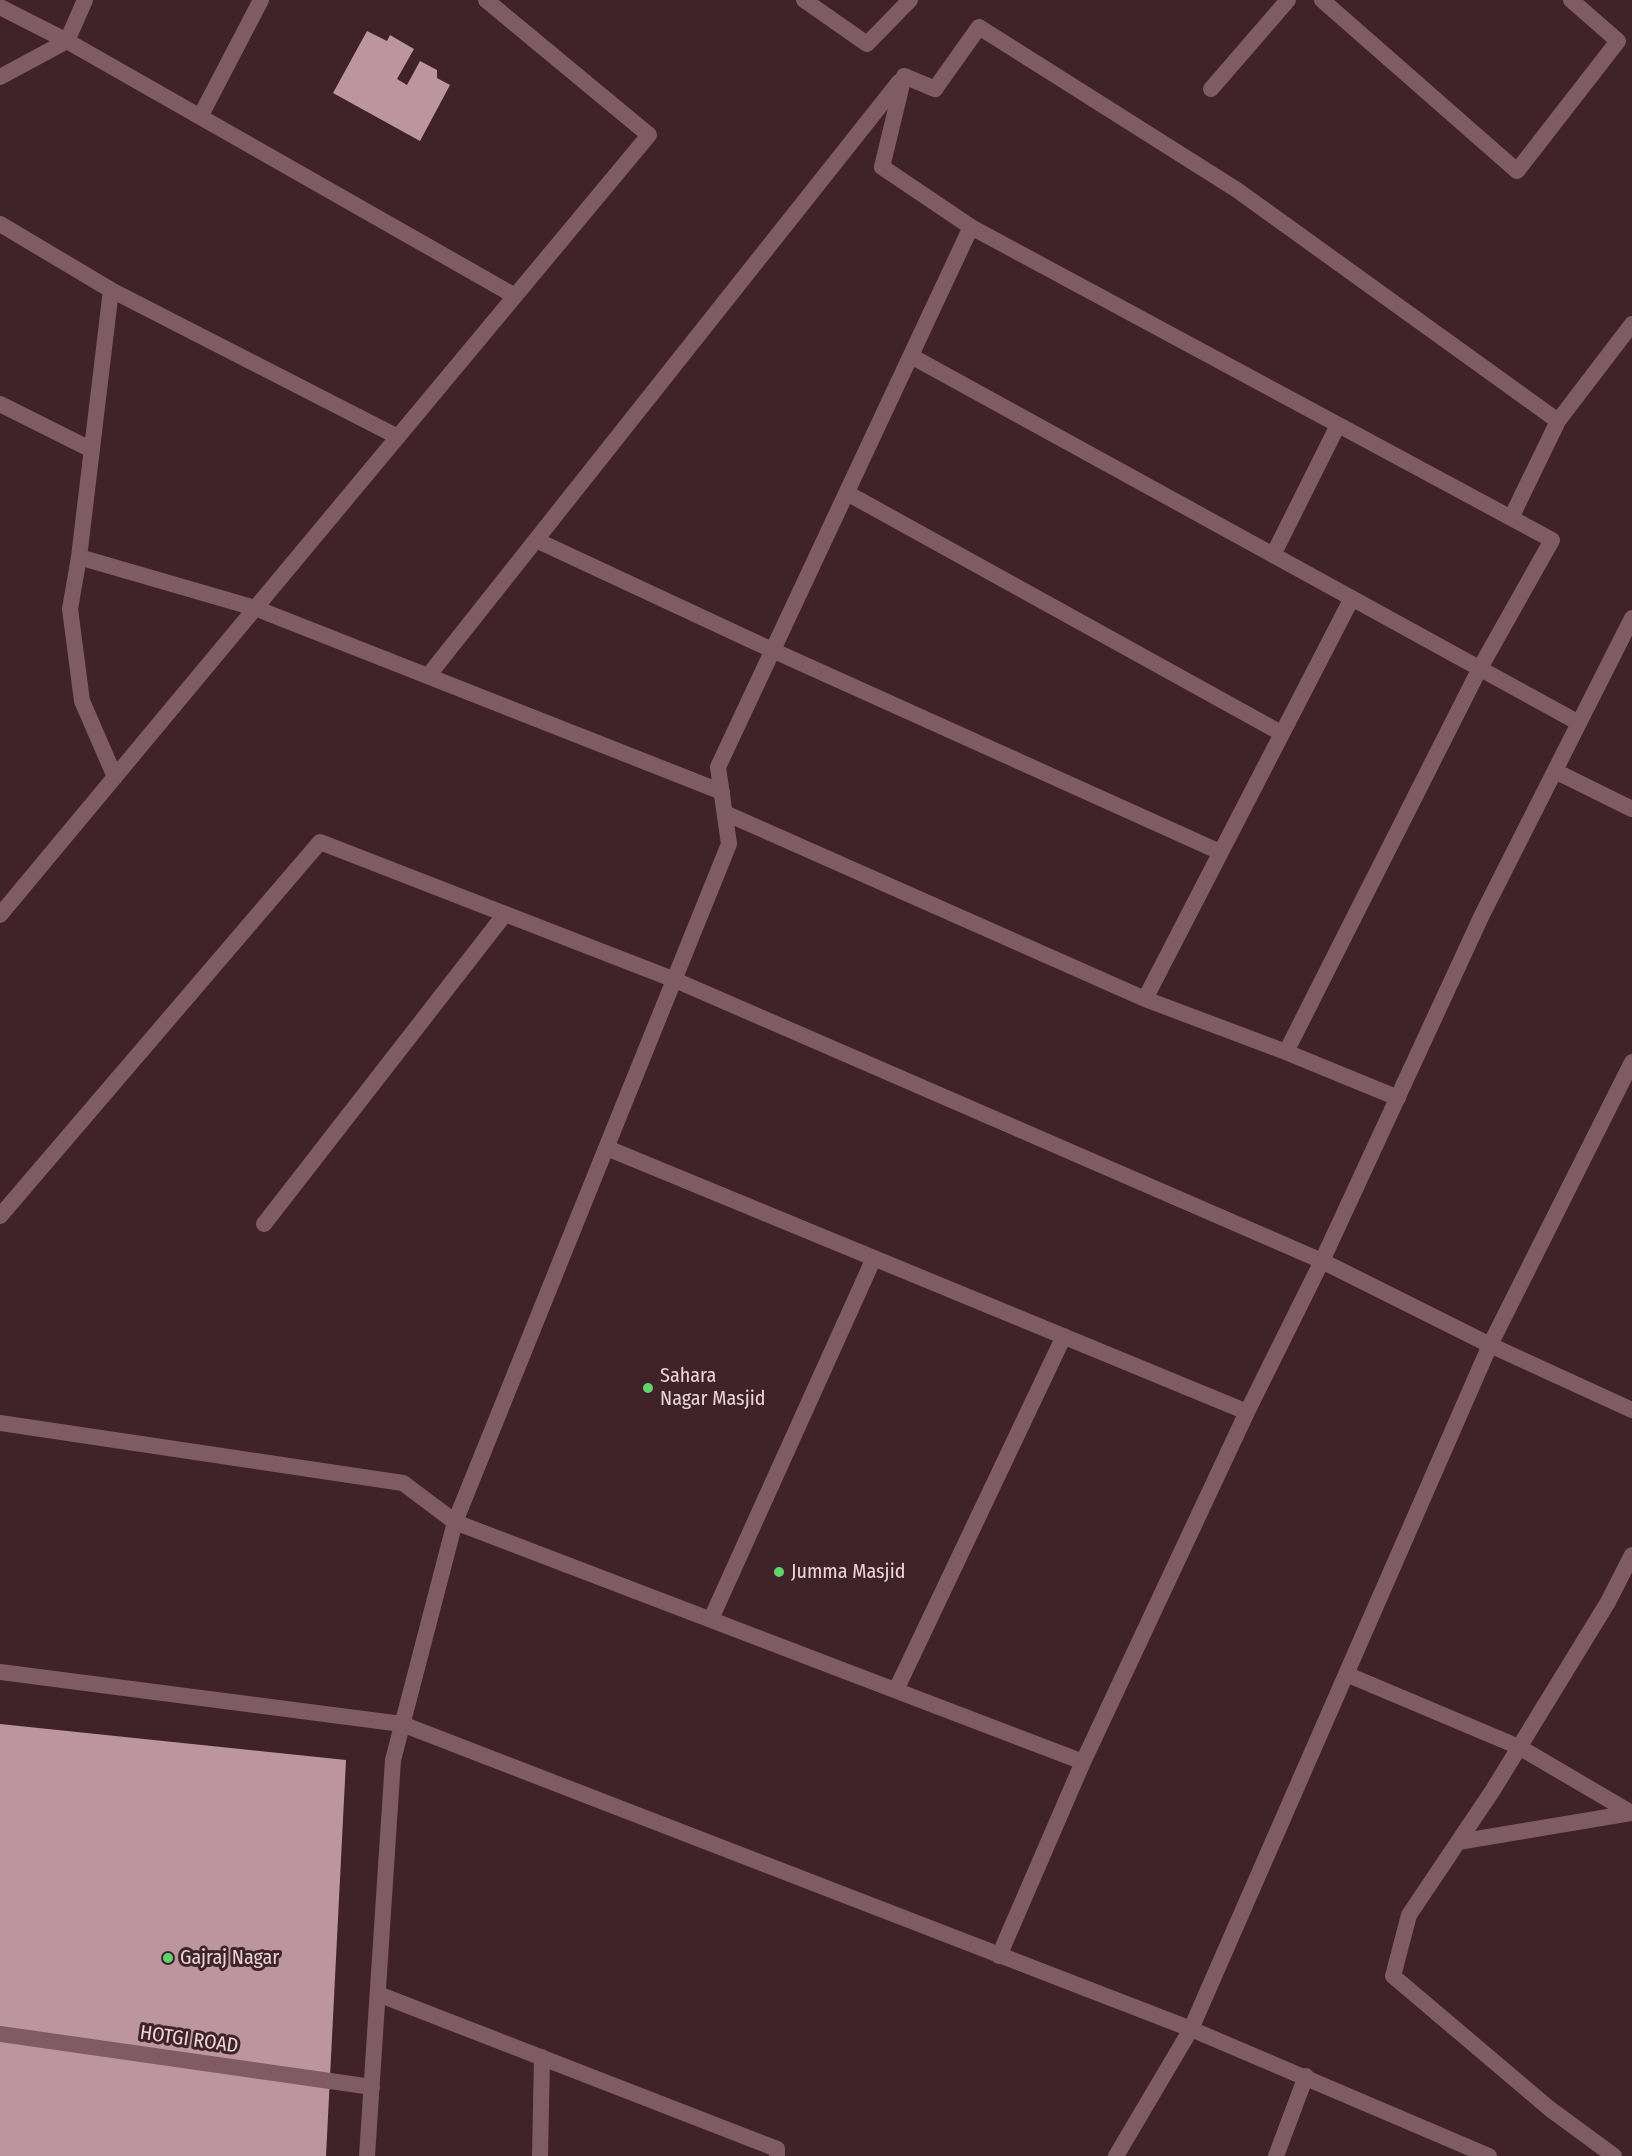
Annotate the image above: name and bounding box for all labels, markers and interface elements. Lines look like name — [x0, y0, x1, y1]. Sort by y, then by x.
place label: Sahara Nagar Masjid — [660, 1364, 765, 1411]
marker: Sahara Nagar Masjid — [641, 1381, 655, 1395]
place label: Jumma Masjid — [791, 1560, 905, 1584]
marker: Jumma Masjid — [772, 1565, 786, 1579]
place label: Gajraj Nagar — [180, 1946, 279, 1970]
marker: Gajraj Nagar — [161, 1951, 175, 1965]
street label: HOTGI ROAD — [138, 2021, 240, 2059]

